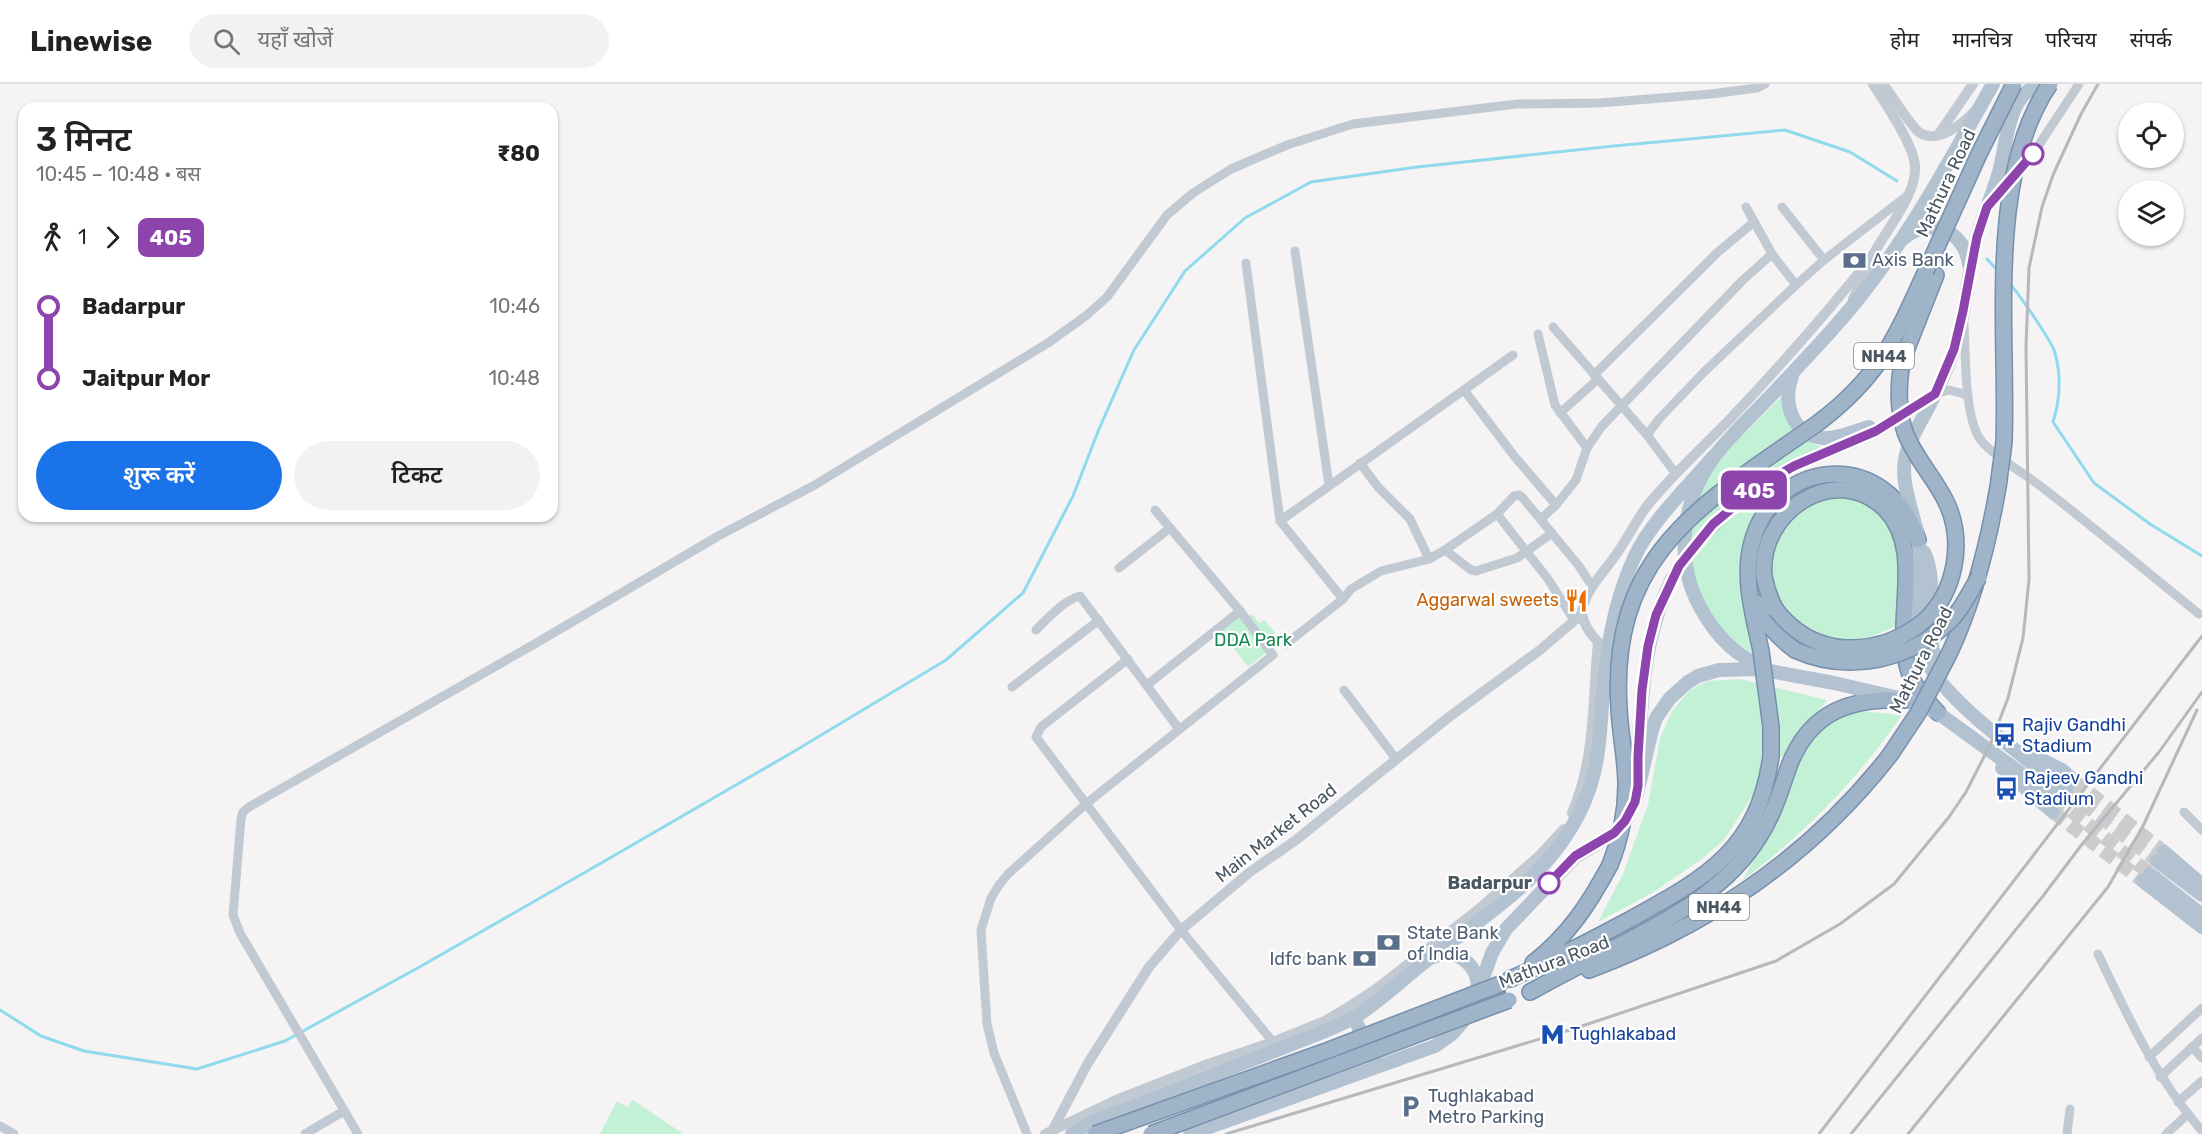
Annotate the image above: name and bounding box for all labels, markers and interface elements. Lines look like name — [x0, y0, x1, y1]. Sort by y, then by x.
search box — [189, 14, 609, 68]
text: Linewise — [30, 25, 153, 58]
icon: search — [210, 25, 243, 58]
text: यहाँ खोजें — [258, 26, 333, 53]
text: होम — [1890, 27, 1919, 52]
text: मानचित्र — [1952, 27, 2012, 52]
text: परिचय — [2045, 27, 2097, 52]
text: संपर्क — [2130, 27, 2172, 52]
map controls — [2118, 102, 2184, 246]
button: locate — [2118, 102, 2184, 168]
text: 3 मिनट — [36, 120, 132, 159]
street label: Mathura Road — [1911, 125, 1981, 241]
text: ₹80 — [497, 140, 540, 167]
unlabelled marker — [2022, 143, 2044, 165]
text: 10:45 – 10:48 · बस — [36, 162, 201, 186]
button: layers — [2118, 180, 2184, 246]
icon: walk — [36, 221, 69, 254]
icon: forward — [96, 221, 129, 254]
text: 1 — [78, 225, 87, 249]
text: 405 — [150, 225, 192, 250]
bank icon: Axis Bank — [1841, 247, 1867, 273]
place label: Axis Bank — [1872, 249, 1955, 271]
text: Badarpur — [82, 293, 185, 320]
text: 10:46 — [489, 294, 540, 318]
road number: NH44 — [1854, 343, 1914, 369]
text: Jaitpur Mor — [82, 365, 210, 392]
text: 10:48 — [488, 366, 540, 390]
button: शुरू करें — [36, 441, 282, 510]
button: टिकट — [294, 441, 540, 510]
line badge: 405 — [1720, 470, 1788, 510]
text: 405 — [1733, 478, 1775, 503]
restaurant icon: Aggarwal sweets — [1564, 587, 1590, 613]
place label: Aggarwal sweets — [1416, 589, 1559, 611]
street label: Mathura Road — [1885, 603, 1957, 717]
park label: DDA Park — [1214, 629, 1293, 651]
place label: Rajiv Gandhi Stadium — [2022, 714, 2126, 757]
bus stop icon: Rajiv Gandhi Stadium — [1991, 722, 2017, 748]
place label: Rajeev Gandhi Stadium — [2024, 767, 2143, 810]
bus stop icon: Rajeev Gandhi Stadium — [1993, 775, 2019, 801]
street label: Main Market Road — [1211, 779, 1341, 887]
place label: Badarpur — [1447, 872, 1532, 894]
marker: Badarpur — [1538, 872, 1560, 894]
road number: NH44 — [1689, 894, 1749, 920]
place label: State Bank of India — [1407, 922, 1499, 965]
bank icon: State Bank of India — [1376, 930, 1402, 956]
street label: Mathura Road — [1496, 931, 1612, 993]
bank icon: Idfc bank — [1352, 946, 1378, 972]
place label: Idfc bank — [1269, 948, 1348, 970]
metro station icon: Tughlakabad — [1539, 1021, 1565, 1047]
place label: Tughlakabad — [1570, 1023, 1676, 1045]
place label: Tughlakabad Metro Parking — [1428, 1085, 1544, 1128]
parking icon: Tughlakabad Metro Parking — [1397, 1093, 1423, 1119]

